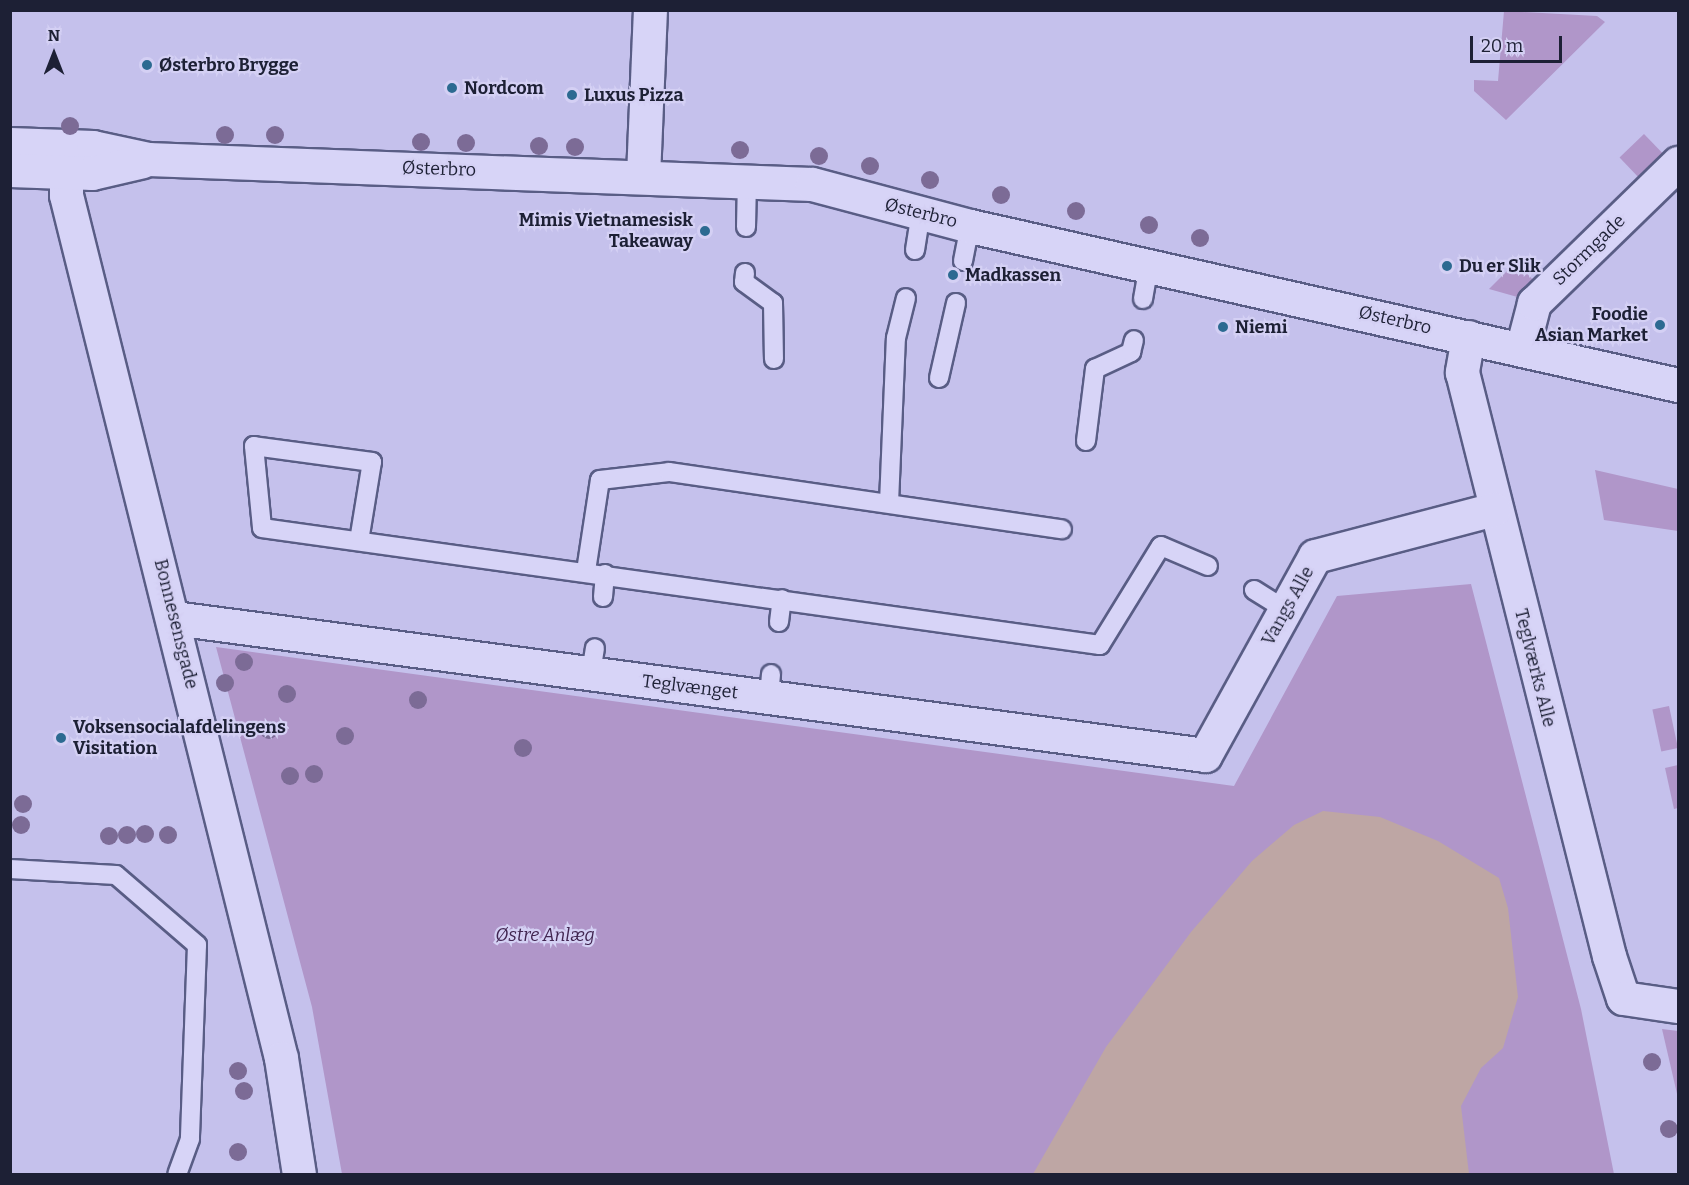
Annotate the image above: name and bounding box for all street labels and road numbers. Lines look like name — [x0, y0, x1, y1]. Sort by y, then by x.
street label: Østerbro — [402, 157, 476, 181]
street label: Østerbro — [883, 194, 959, 232]
street label: Stormgade — [1548, 210, 1630, 290]
street label: Østerbro — [1357, 301, 1433, 339]
street label: Bonnesensgade — [149, 557, 203, 691]
street label: Vangs Alle — [1257, 563, 1319, 649]
street label: Teglværks Alle — [1510, 607, 1560, 729]
street label: Teglvænget — [641, 670, 739, 704]

